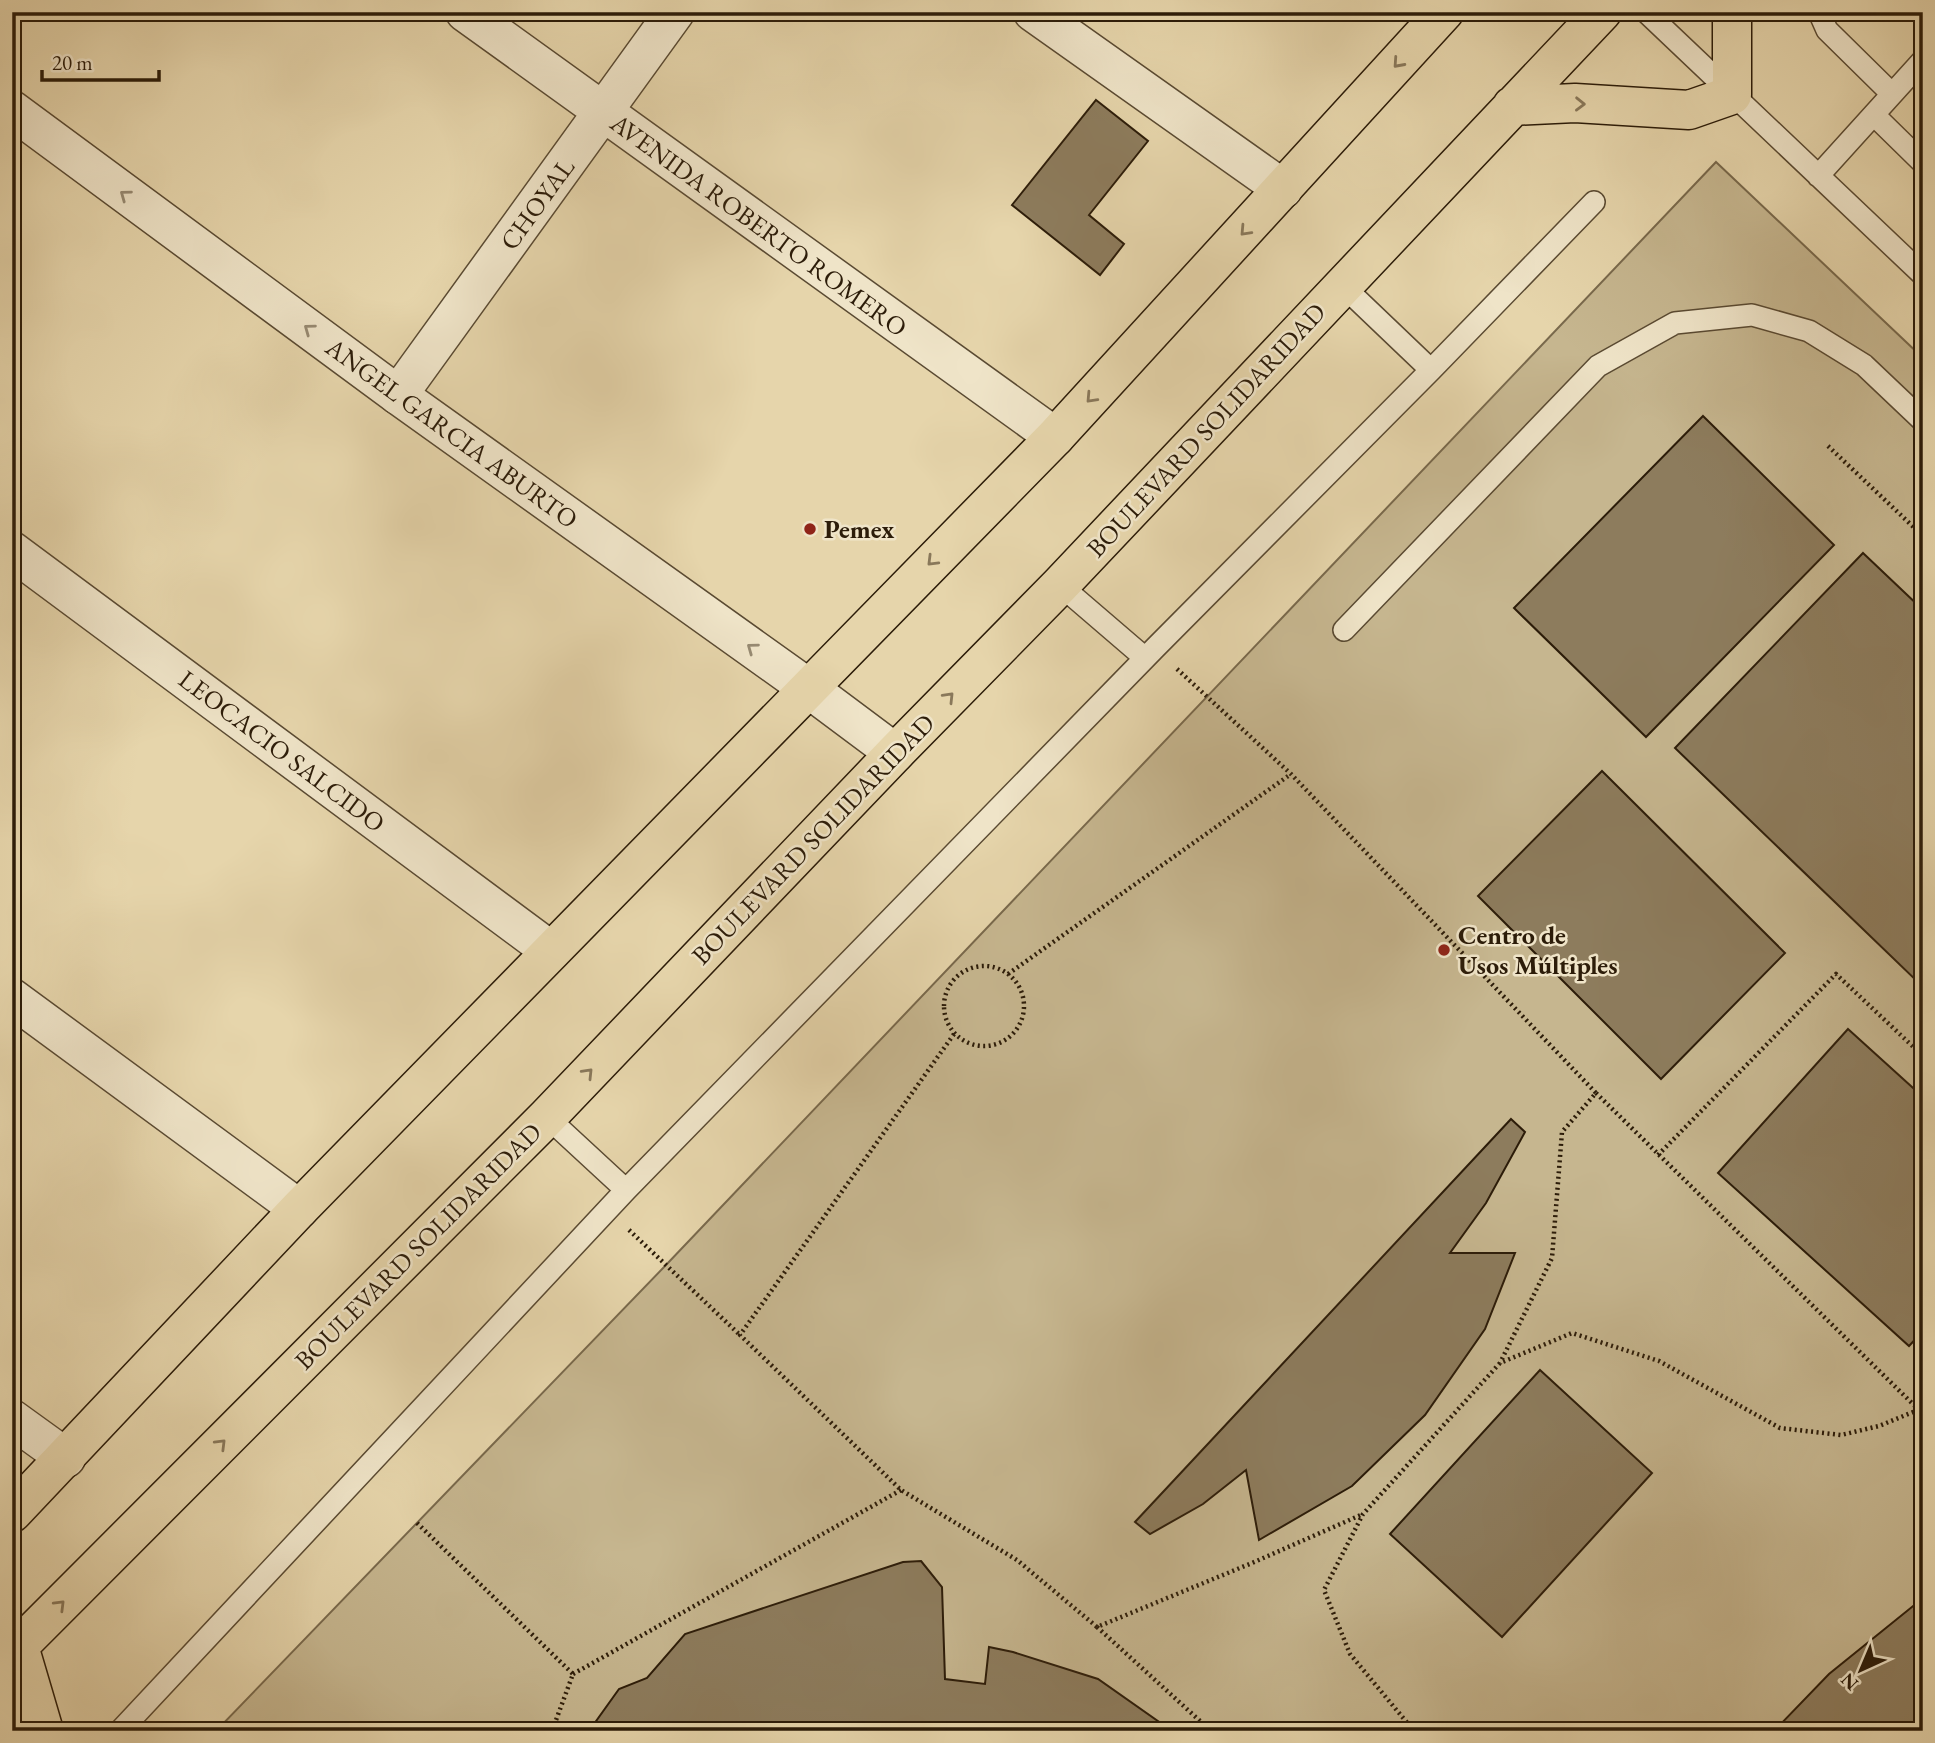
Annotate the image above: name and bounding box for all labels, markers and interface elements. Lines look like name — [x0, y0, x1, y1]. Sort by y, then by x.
scale bar — [42, 38, 159, 82]
text: 20 m — [52, 49, 93, 76]
one-way arrow — [1394, 55, 1407, 68]
one-way arrow — [1575, 96, 1585, 112]
street label: AVENIDA ROBERTO ROMERO — [603, 105, 914, 344]
street label: CHOYAL — [492, 151, 582, 257]
one-way arrow — [120, 191, 133, 203]
one-way arrow — [1240, 223, 1253, 236]
street label: BOULEVARD SOLIDARIDAD — [1079, 295, 1333, 565]
one-way arrow — [304, 325, 317, 338]
street label: ANGEL GARCIA ABURTO — [318, 329, 585, 536]
one-way arrow — [1086, 390, 1099, 403]
place label: Pemex — [824, 512, 894, 546]
marker: Pemex — [802, 521, 818, 537]
one-way arrow — [928, 553, 941, 566]
one-way arrow — [747, 644, 760, 656]
street label: LEOCACIO SALCIDO — [172, 662, 392, 840]
one-way arrow — [941, 693, 954, 706]
street label: BOULEVARD SOLIDARIDAD — [684, 706, 942, 972]
place label: Centro de Usos Múltiples — [1458, 918, 1618, 982]
marker: Centro de Usos Múltiples — [1436, 942, 1452, 958]
one-way arrow — [580, 1069, 593, 1082]
street label: BOULEVARD SOLIDARIDAD — [287, 1115, 549, 1377]
one-way arrow — [213, 1439, 226, 1452]
one-way arrow — [52, 1600, 65, 1613]
north arrow — [1826, 1634, 1896, 1704]
text: N — [1835, 1667, 1864, 1696]

